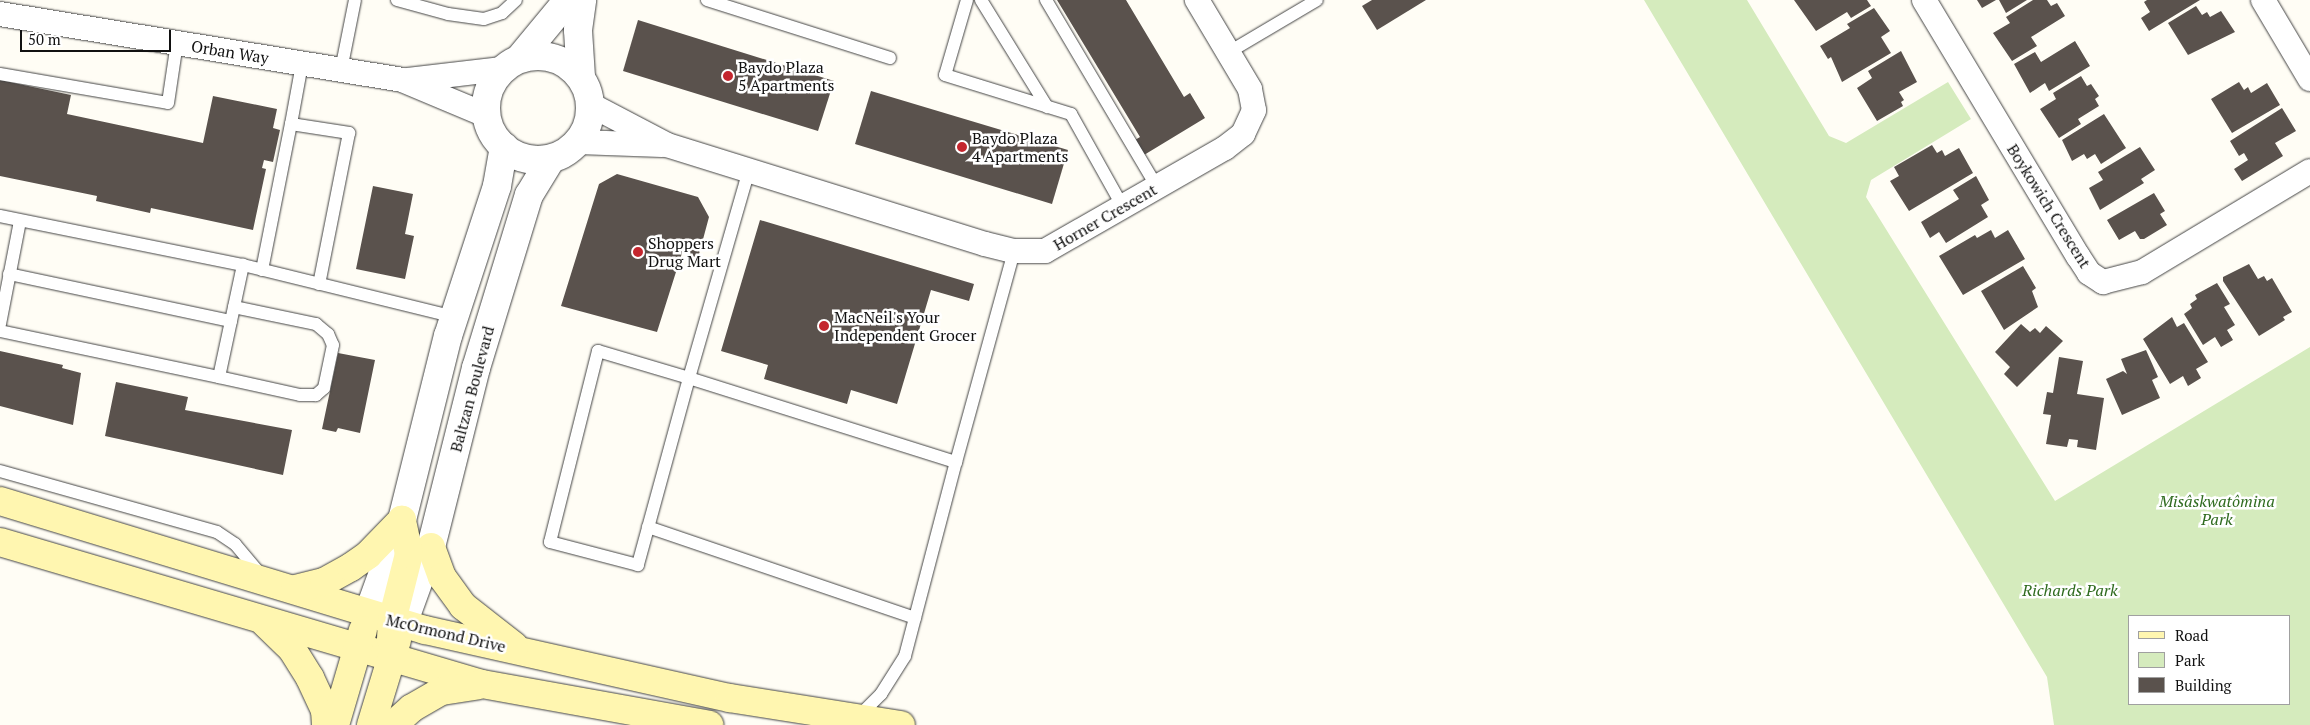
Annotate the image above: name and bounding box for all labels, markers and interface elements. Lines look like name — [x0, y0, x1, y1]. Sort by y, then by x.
scale bar — [22, 20, 174, 52]
text: 50 m — [28, 29, 61, 49]
street label: Orban Way — [190, 36, 270, 68]
place label: Baydo Plaza 5 Apartments — [738, 57, 835, 95]
marker: Baydo Plaza 5 Apartments — [722, 70, 734, 82]
place label: Baydo Plaza 4 Apartments — [972, 128, 1069, 166]
street label: Boykowich Crescent — [2003, 140, 2095, 272]
marker: Baydo Plaza 4 Apartments — [956, 141, 968, 153]
street label: Horner Crescent — [1050, 180, 1160, 254]
place label: Shoppers Drug Mart — [648, 233, 721, 271]
marker: Shoppers Drug Mart — [632, 246, 644, 258]
place label: MacNeil's Your Independent Grocer — [834, 307, 976, 345]
marker: MacNeil's Your Independent Grocer — [818, 320, 830, 332]
street label: Baltzan Boulevard — [446, 324, 498, 454]
park label: Misâskwatômina Park — [2159, 491, 2275, 529]
park label: Richards Park — [2022, 580, 2118, 600]
street label: McOrmond Drive — [384, 610, 508, 656]
legend — [2128, 615, 2290, 705]
text: Road — [2175, 625, 2208, 645]
text: Park — [2175, 650, 2205, 670]
text: Building — [2175, 675, 2232, 695]

